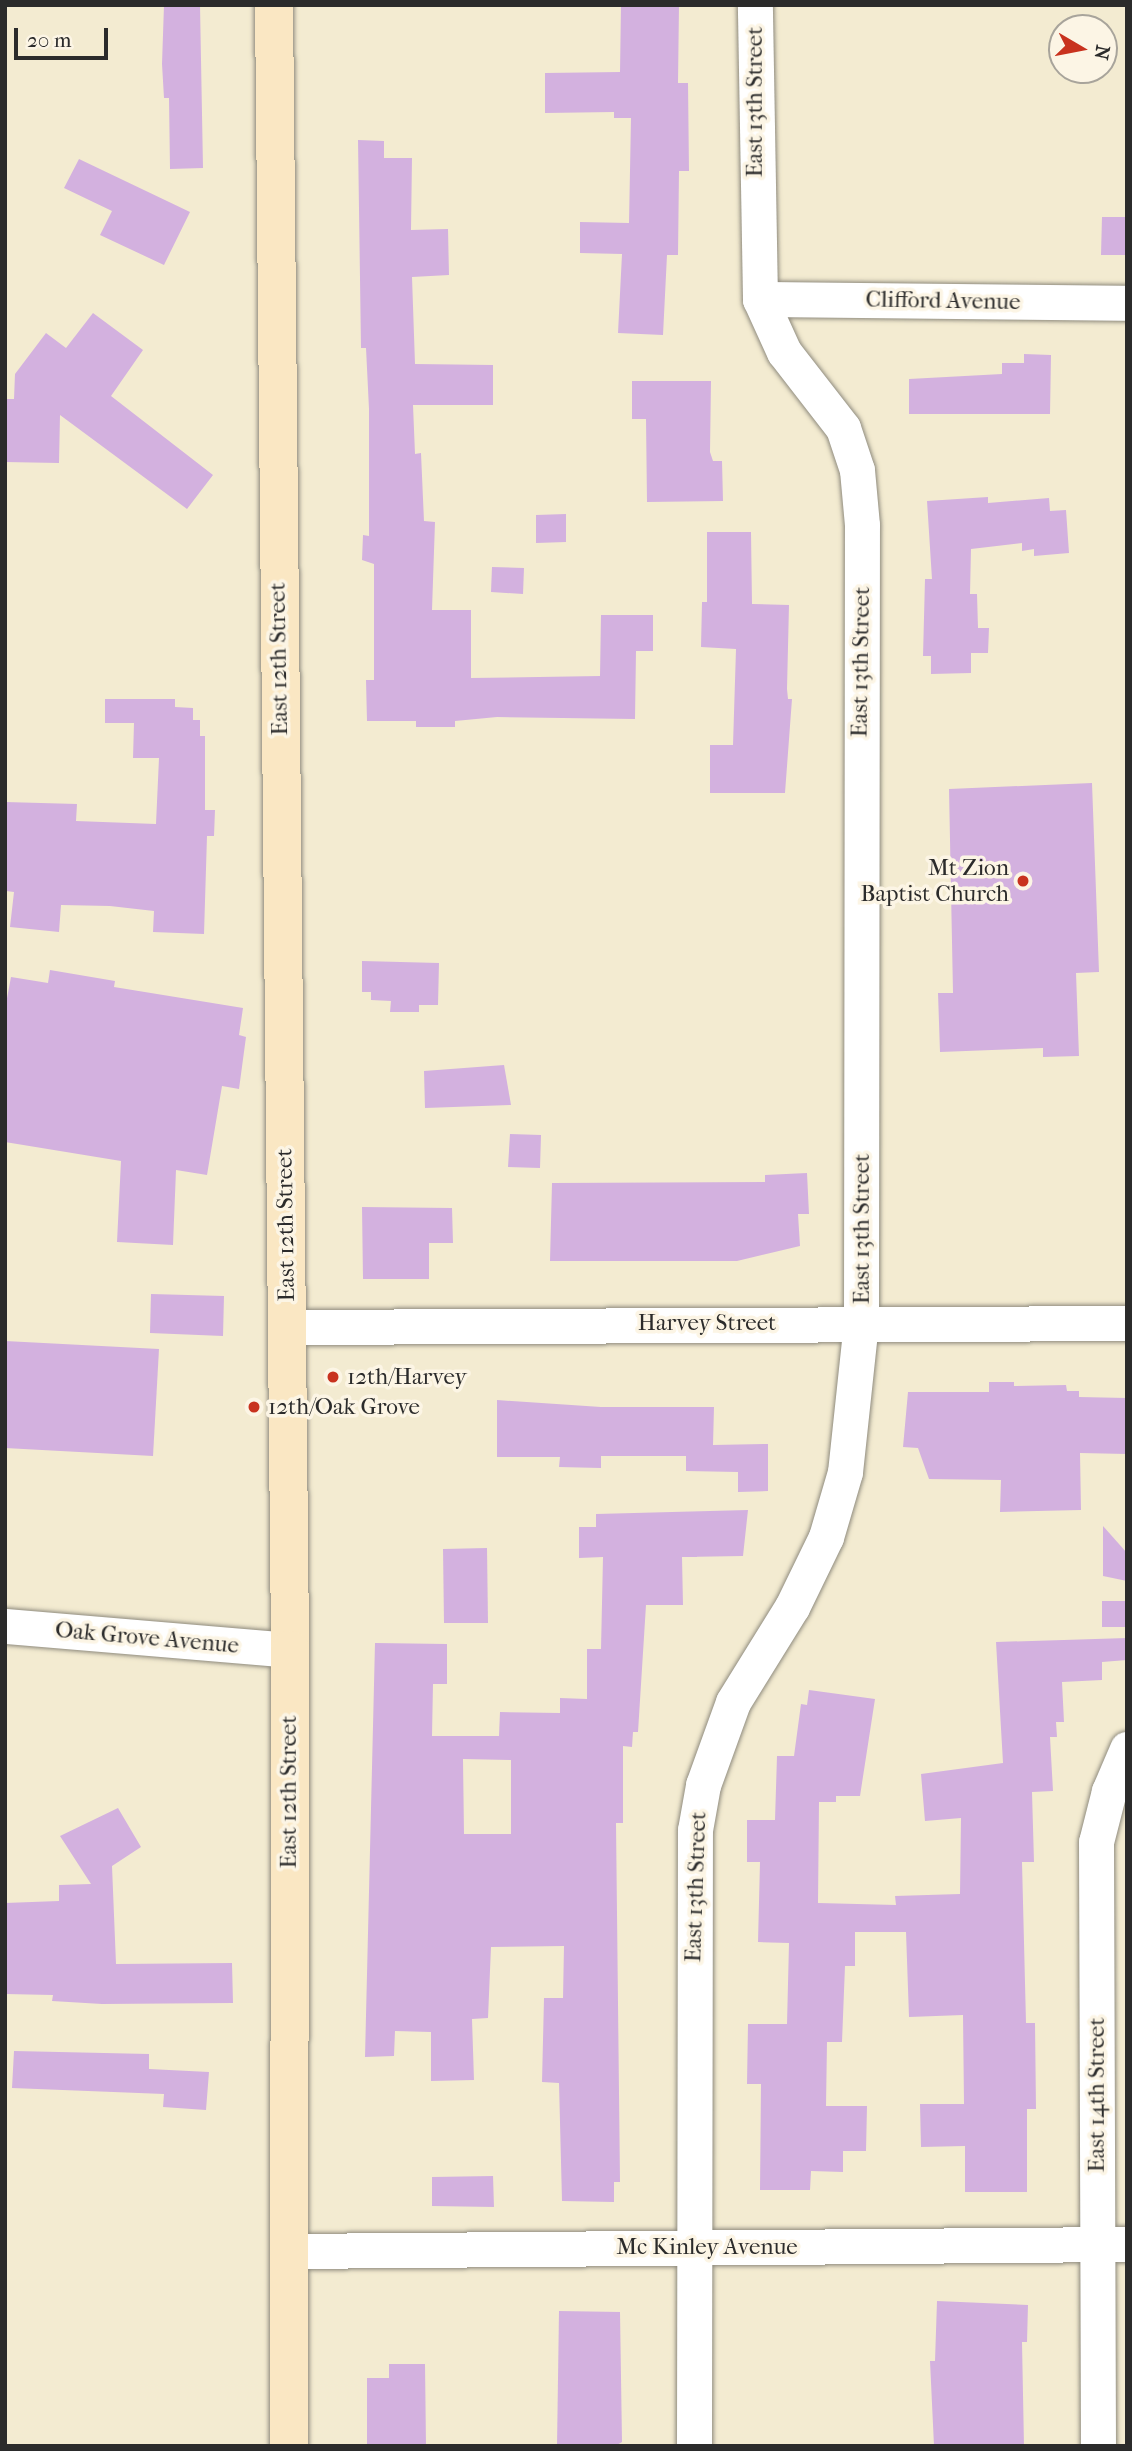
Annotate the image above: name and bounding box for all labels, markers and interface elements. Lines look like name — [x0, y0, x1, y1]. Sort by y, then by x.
scale bar — [18, 14, 112, 58]
north arrow — [1048, 14, 1118, 84]
street label: East 13th Street — [741, 27, 769, 177]
text: 20 m — [27, 28, 71, 52]
text: N — [1090, 43, 1114, 61]
street label: Clifford Avenue — [865, 286, 1021, 316]
street label: East 12th Street — [264, 582, 294, 736]
street label: East 13th Street — [846, 586, 876, 738]
place label: Mt Zion Baptist Church — [861, 854, 1009, 908]
marker: Mt Zion Baptist Church — [1015, 873, 1031, 889]
street label: East 12th Street — [271, 1148, 301, 1302]
street label: East 13th Street — [848, 1154, 876, 1304]
street label: Harvey Street — [638, 1309, 776, 1337]
place label: 12th/Harvey — [347, 1363, 467, 1391]
marker: 12th/Harvey — [325, 1369, 341, 1385]
place label: 12th/Oak Grove — [268, 1393, 420, 1421]
marker: 12th/Oak Grove — [246, 1399, 262, 1415]
street label: Oak Grove Avenue — [54, 1616, 240, 1660]
street label: East 12th Street — [275, 1715, 303, 1869]
street label: East 13th Street — [680, 1811, 712, 1963]
street label: East 14th Street — [1083, 2018, 1111, 2172]
street label: Mc Kinley Avenue — [616, 2233, 798, 2261]

